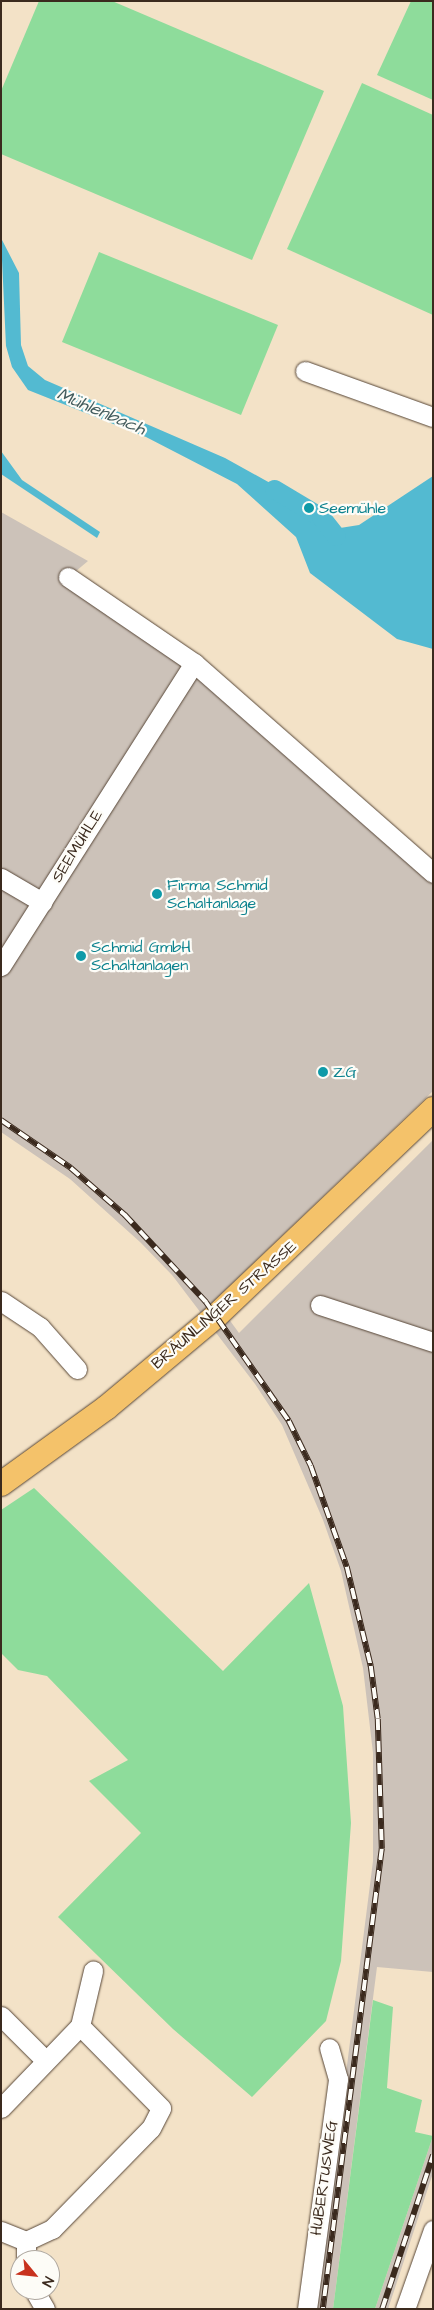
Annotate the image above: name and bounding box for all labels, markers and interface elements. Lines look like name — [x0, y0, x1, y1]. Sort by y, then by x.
water label: Mühlenbach — [53, 384, 149, 440]
place label: Seemühle — [319, 498, 386, 518]
marker: Seemühle — [303, 502, 315, 514]
street label: SEEMÜHLE — [47, 806, 107, 886]
place label: Firma Schmid Schaltanlage — [167, 875, 268, 913]
marker: Firma Schmid Schaltanlage — [151, 888, 163, 900]
place label: Schmid GmbH Schaltanlagen — [91, 937, 191, 975]
marker: Schmid GmbH Schaltanlagen — [75, 950, 87, 962]
place label: ZG — [333, 1062, 357, 1082]
marker: ZG — [317, 1066, 329, 1078]
street label: BRÄUNLINGER STRASSE — [148, 1237, 300, 1373]
street label: HUBERTUSWEG — [306, 2119, 342, 2237]
north arrow — [10, 2250, 60, 2300]
text: N — [36, 2273, 58, 2290]

